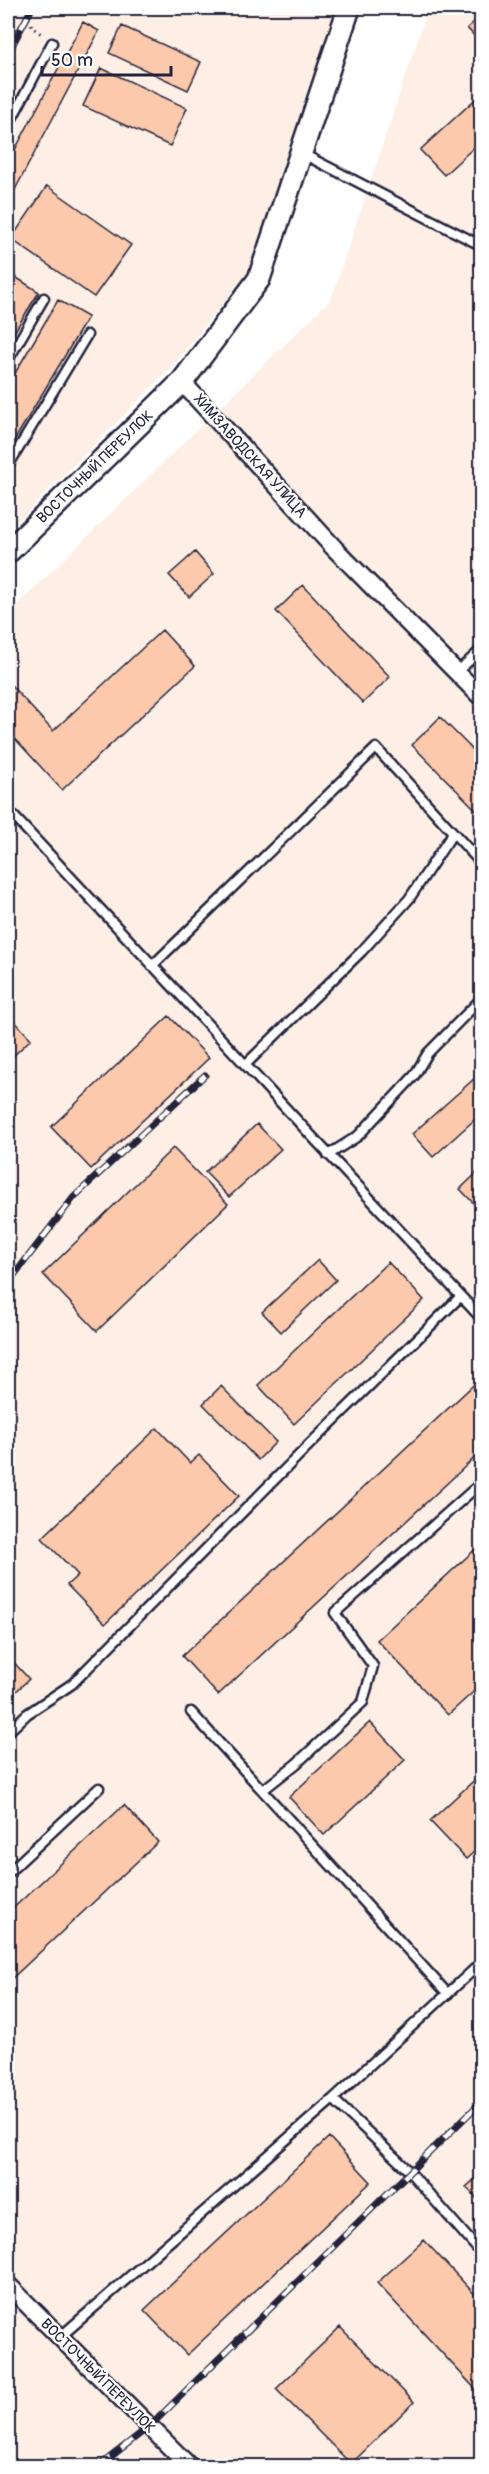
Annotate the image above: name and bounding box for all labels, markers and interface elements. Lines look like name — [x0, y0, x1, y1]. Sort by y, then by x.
scale bar — [42, 39, 171, 77]
text: 50 m — [51, 49, 93, 72]
street label: ХИМЗАВОДСКАЯ УЛИЦА — [189, 390, 311, 522]
street label: ВОСТОЧНЫЙ ПЕРЕУЛОК — [33, 406, 157, 528]
street label: ВОСТОЧНЫЙ ПЕРЕУЛОК — [37, 2315, 159, 2437]

